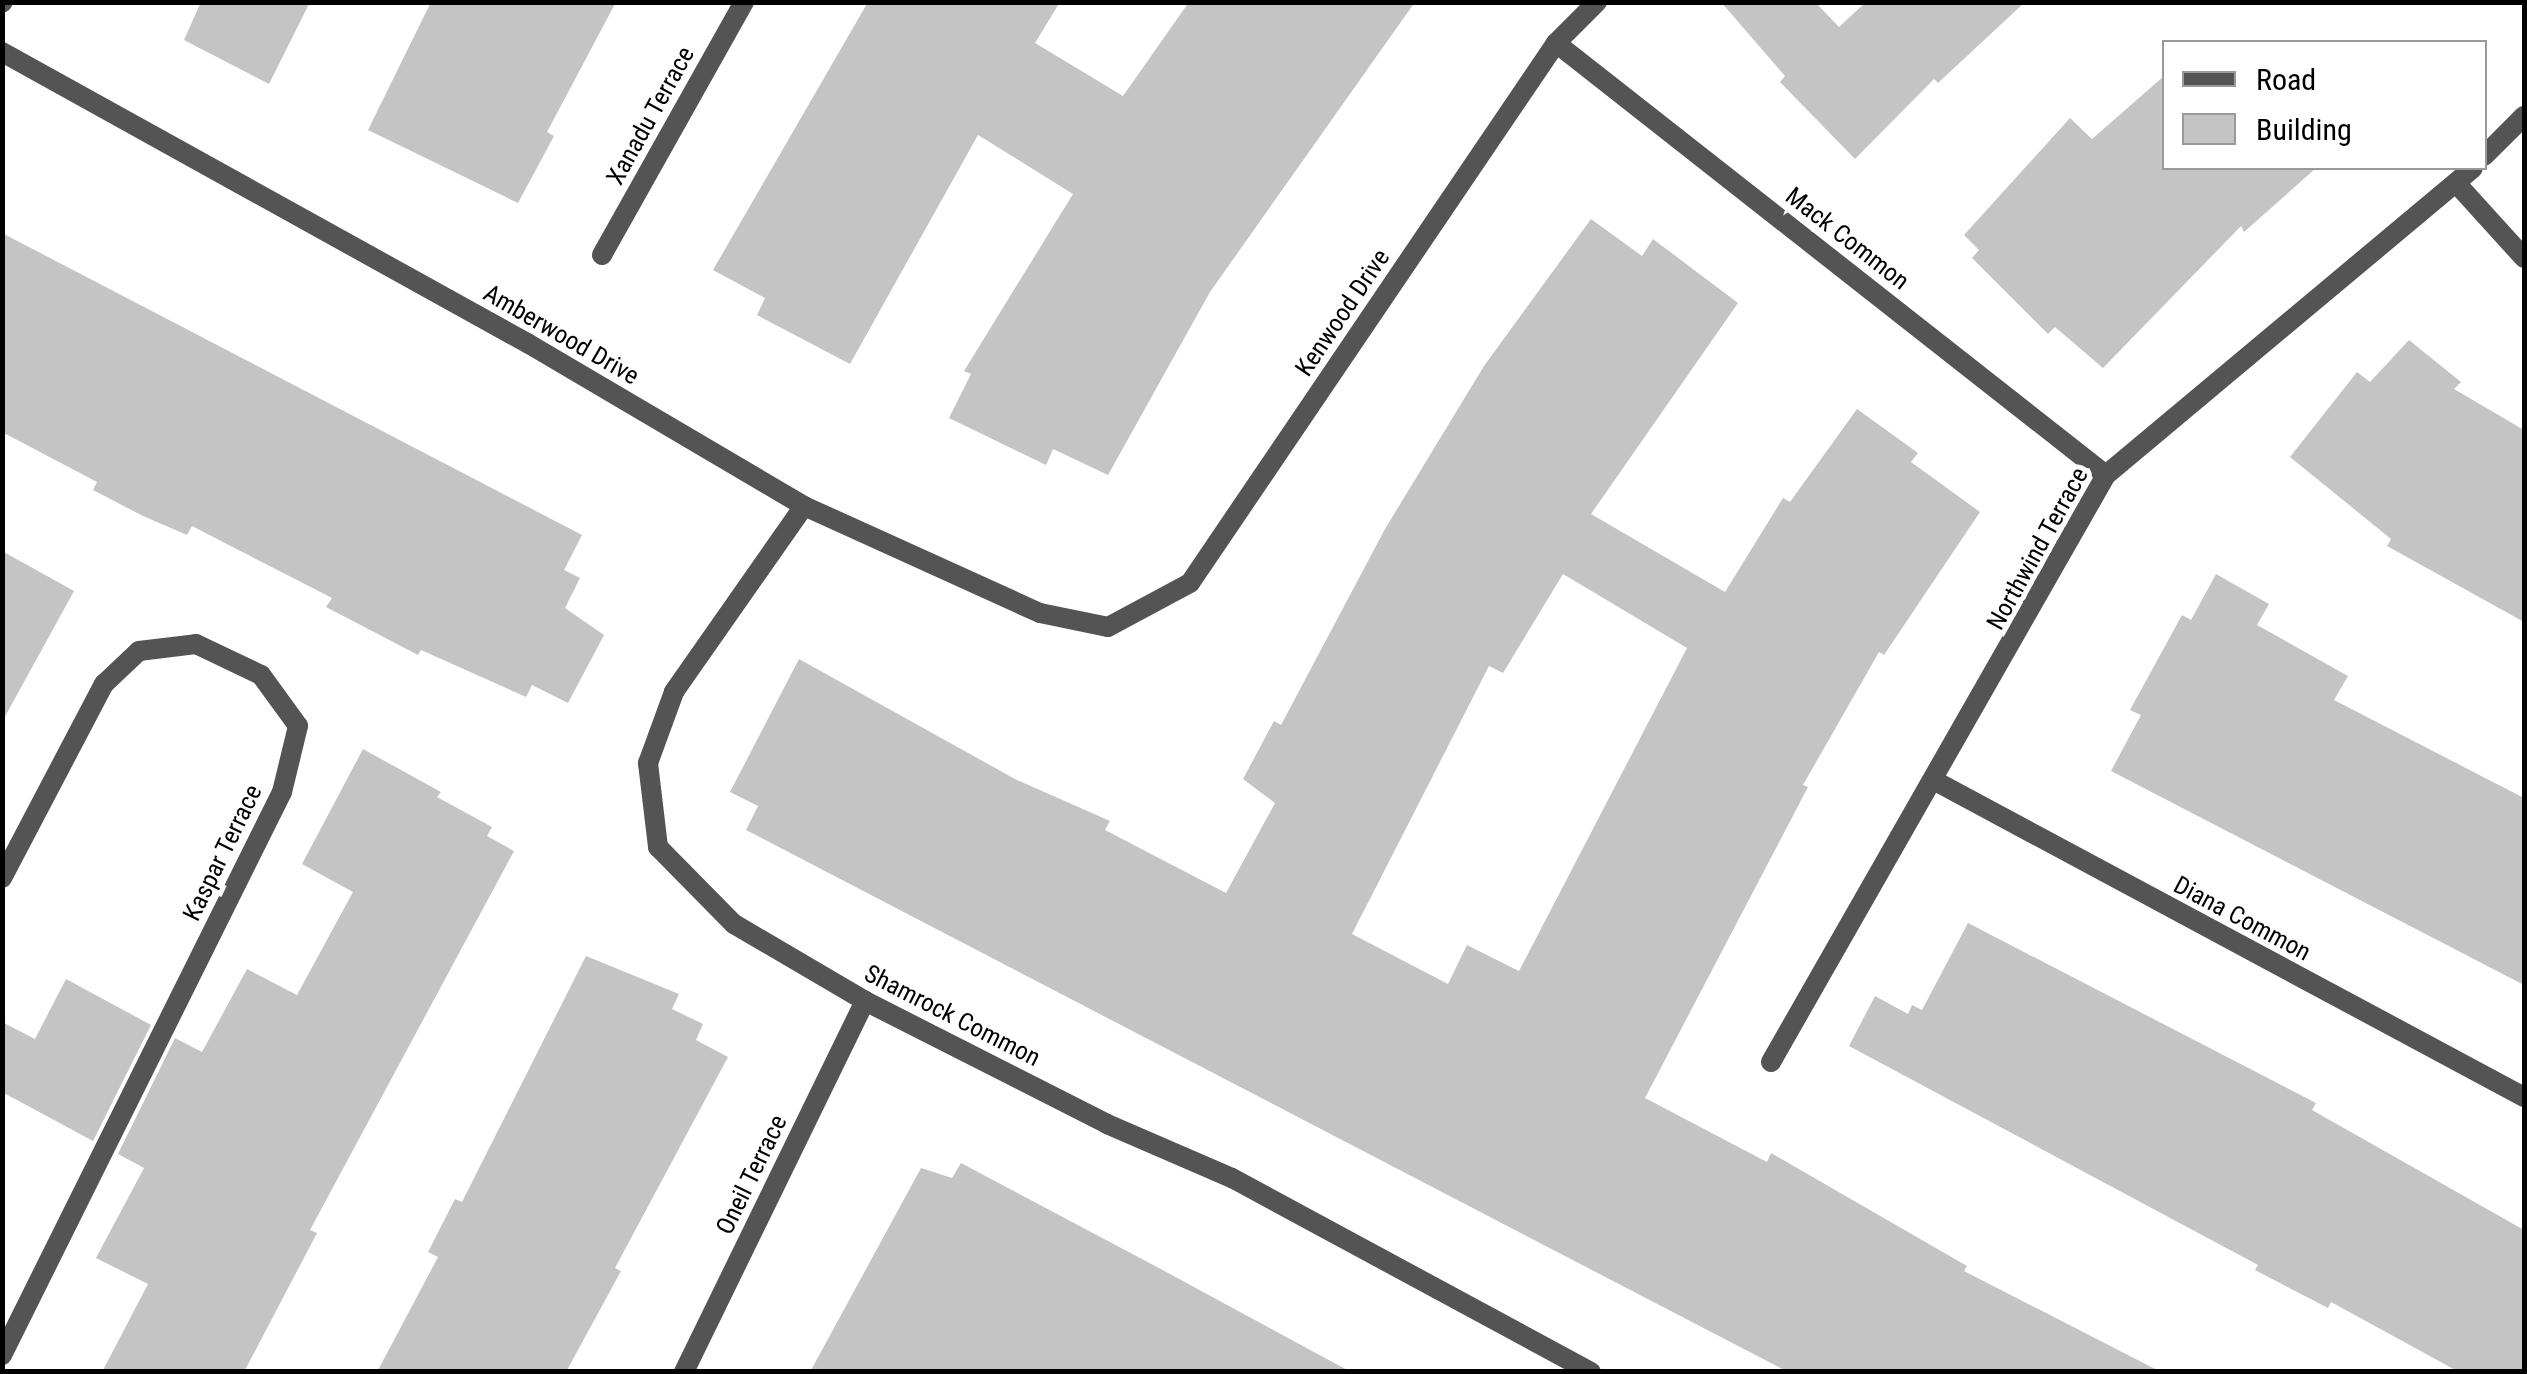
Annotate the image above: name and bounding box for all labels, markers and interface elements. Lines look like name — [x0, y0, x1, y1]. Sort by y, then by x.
legend — [2162, 40, 2487, 170]
street label: Xanadu Terrace — [601, 42, 701, 190]
text: Road — [2256, 62, 2316, 97]
text: Building — [2256, 112, 2352, 147]
street label: Mack Common — [1779, 181, 1915, 297]
street label: Kenwood Drive — [1290, 244, 1396, 382]
street label: Amberwood Drive — [478, 278, 644, 392]
street label: Northwind Terrace — [1981, 462, 2095, 636]
street label: Kaspar Terrace — [177, 780, 269, 926]
street label: Diana Common — [2168, 870, 2316, 968]
street label: Shamrock Common — [859, 959, 1045, 1073]
street label: Oneil Terrace — [710, 1110, 794, 1240]

